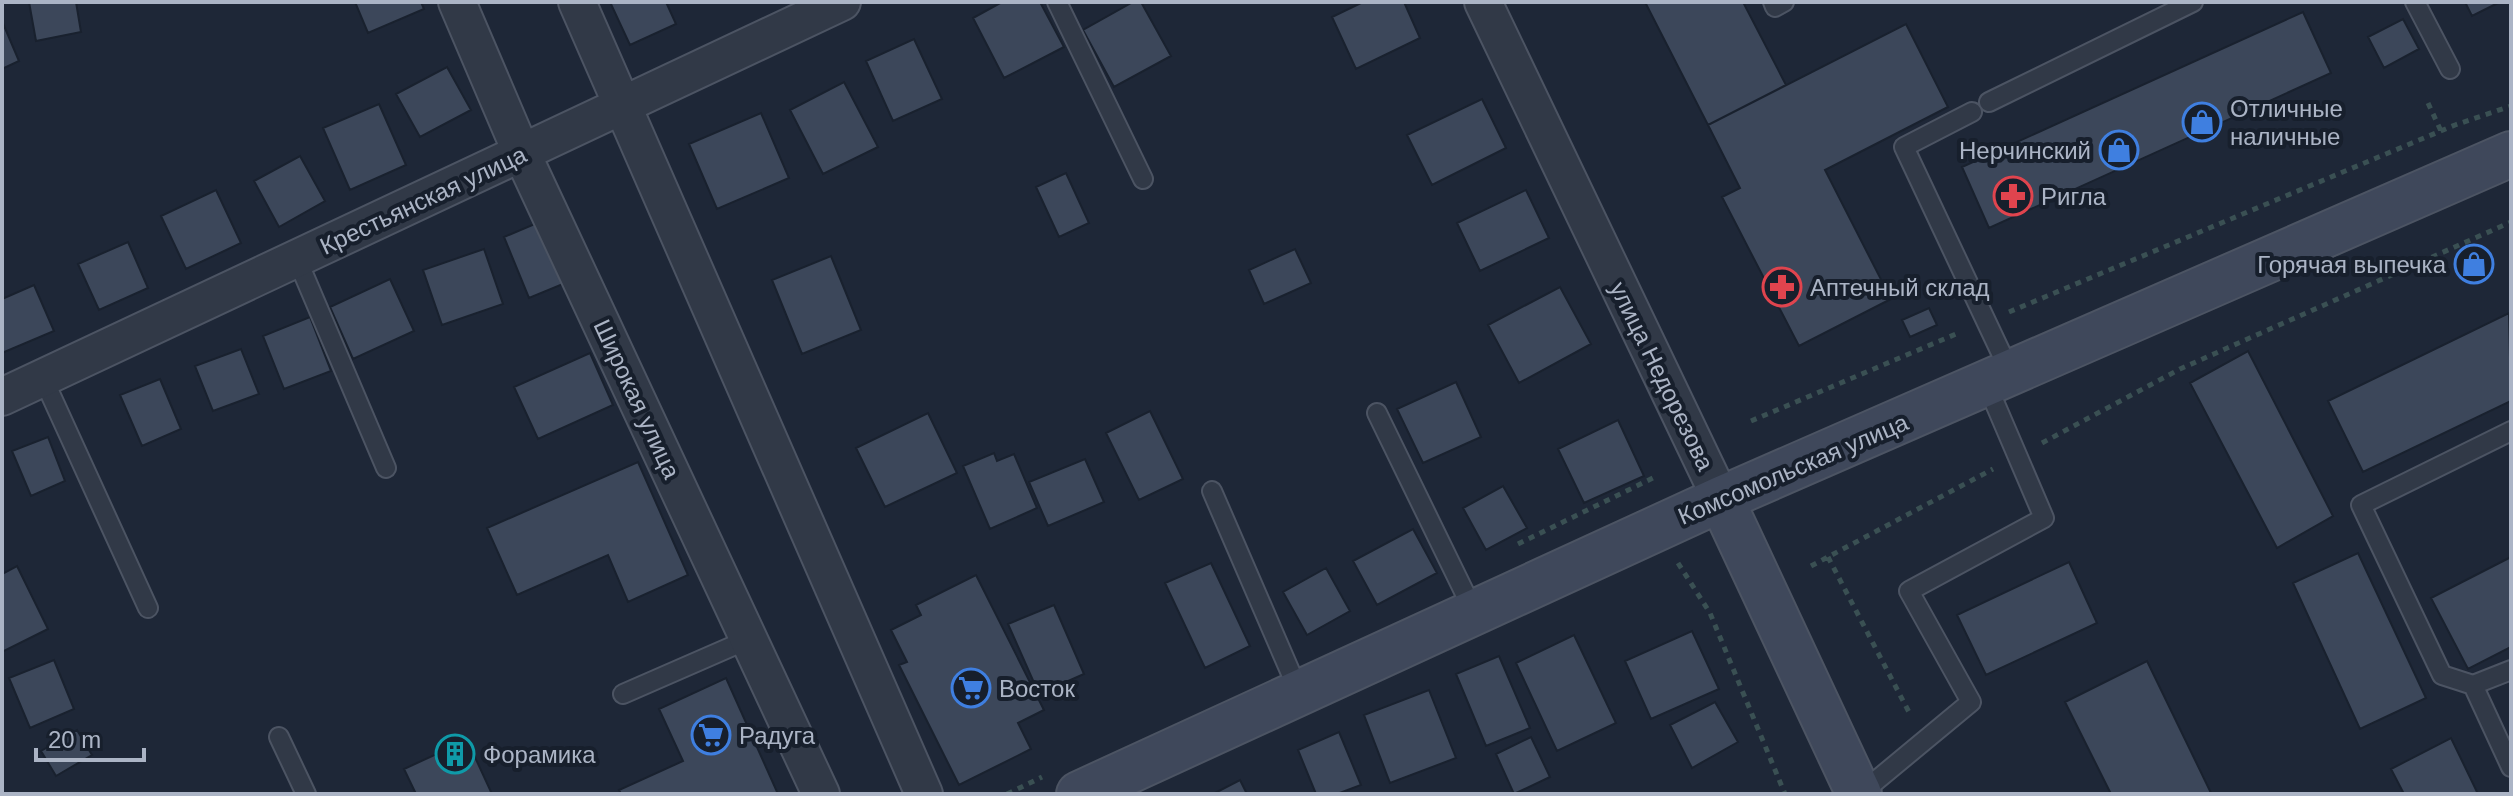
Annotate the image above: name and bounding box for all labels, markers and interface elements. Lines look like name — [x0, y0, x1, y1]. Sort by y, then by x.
place label: Отличные наличные — [2230, 95, 2343, 150]
shop icon: Отличные наличные — [2181, 101, 2223, 143]
shop icon: Нерчинский — [2098, 129, 2140, 171]
place label: Нерчинский — [1959, 137, 2091, 164]
street label: Крестьянская улица — [316, 140, 531, 260]
pharmacy icon: Ригла — [1992, 175, 2034, 217]
place label: Ригла — [2041, 183, 2107, 210]
shop icon: Горячая выпечка — [2453, 243, 2495, 285]
place label: Горячая выпечка — [2257, 251, 2447, 278]
pharmacy icon: Аптечный склад — [1761, 266, 1803, 308]
place label: Аптечный склад — [1810, 274, 1989, 301]
street label: улица Недорезова — [1605, 277, 1720, 475]
street label: Широкая улица — [588, 315, 686, 483]
street label: Комсомольская улица — [1674, 408, 1913, 530]
supermarket icon: Восток — [950, 667, 992, 709]
place label: Восток — [999, 675, 1075, 702]
scale bar — [36, 712, 144, 762]
supermarket icon: Радуга — [690, 714, 732, 756]
place label: Радуга — [739, 722, 816, 749]
text: 20 m — [48, 726, 101, 753]
building icon: Форамика — [434, 733, 476, 775]
place label: Форамика — [483, 741, 596, 768]

